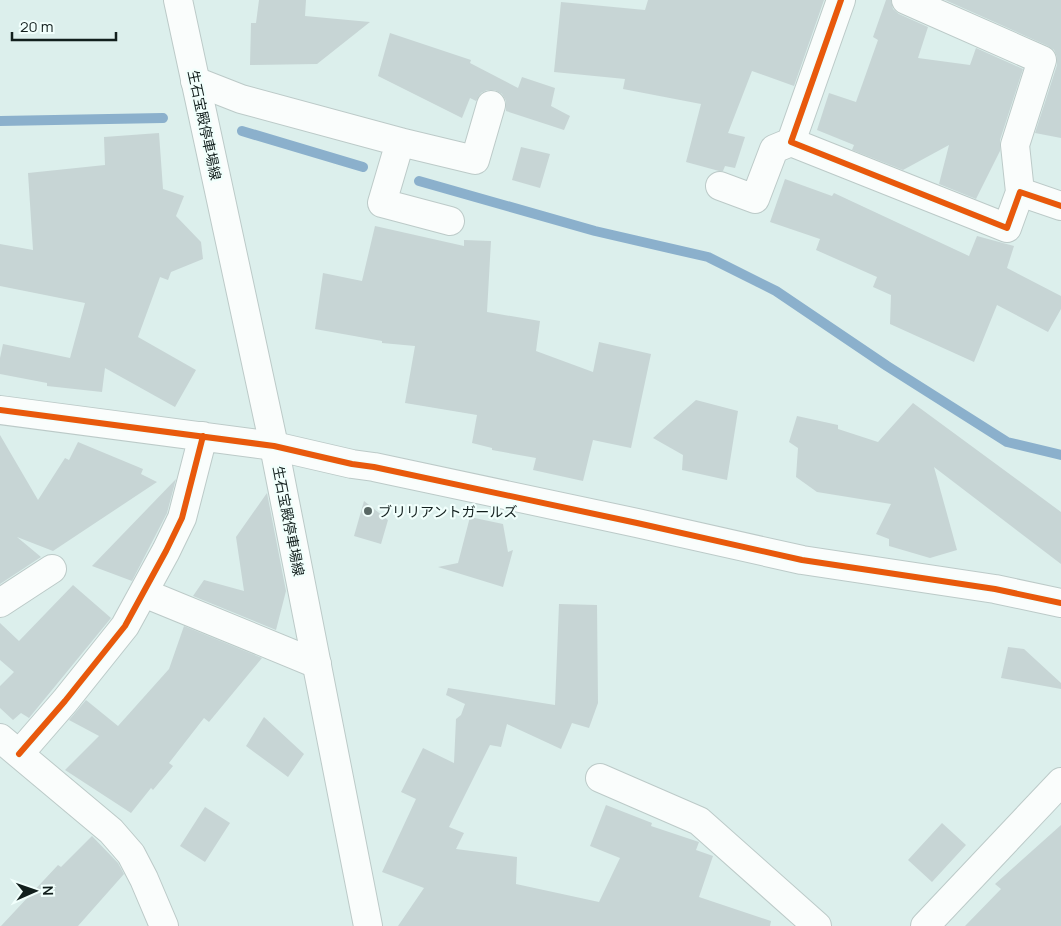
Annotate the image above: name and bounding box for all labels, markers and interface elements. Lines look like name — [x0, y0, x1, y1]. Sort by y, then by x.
scale bar — [12, 10, 116, 42]
text: 20 m — [20, 16, 53, 37]
street label: 生石宝殿停車場線 — [184, 68, 226, 182]
street label: 生石宝殿停車場線 — [269, 464, 309, 578]
place label: ブリリアントガールズ — [378, 502, 517, 521]
marker: ブリリアントガールズ — [362, 505, 374, 517]
north arrow — [10, 866, 60, 916]
text: N — [39, 885, 58, 896]

